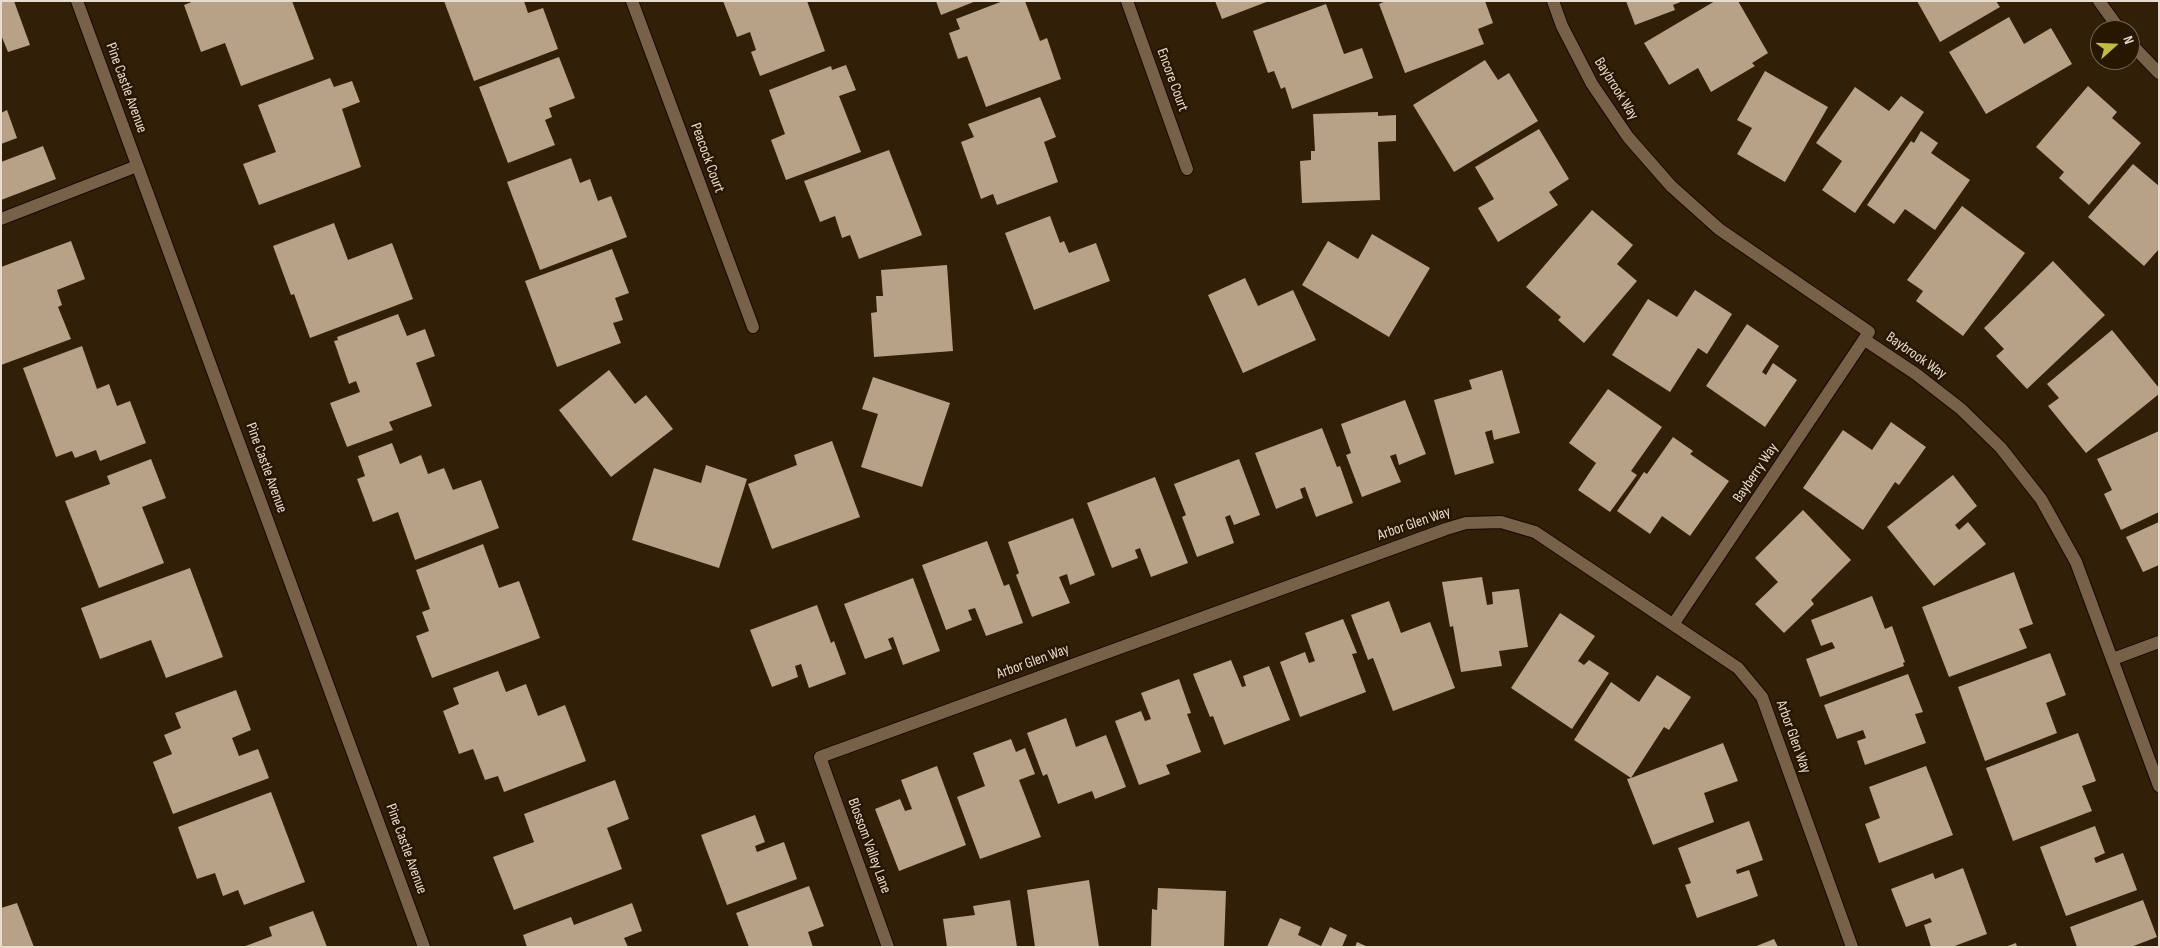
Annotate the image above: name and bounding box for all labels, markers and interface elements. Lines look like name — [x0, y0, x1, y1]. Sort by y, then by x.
north arrow — [2090, 20, 2140, 70]
text: N — [2119, 34, 2138, 46]
street label: Pine Castle Avenue — [101, 40, 151, 136]
street label: Encore Court — [1152, 46, 1192, 114]
street label: Baybrook Way — [1590, 55, 1642, 123]
street label: Peacock Court — [686, 121, 728, 195]
street label: Baybrook Way — [1882, 329, 1950, 383]
street label: Pine Castle Avenue — [241, 420, 291, 516]
street label: Bayberry Way — [1729, 440, 1783, 506]
street label: Arbor Glen Way — [1375, 503, 1453, 545]
street label: Arbor Glen Way — [994, 641, 1072, 683]
street label: Arbor Glen Way — [1772, 698, 1814, 776]
street label: Blossom Valley Lane — [843, 796, 895, 896]
street label: Pine Castle Avenue — [381, 801, 431, 897]

